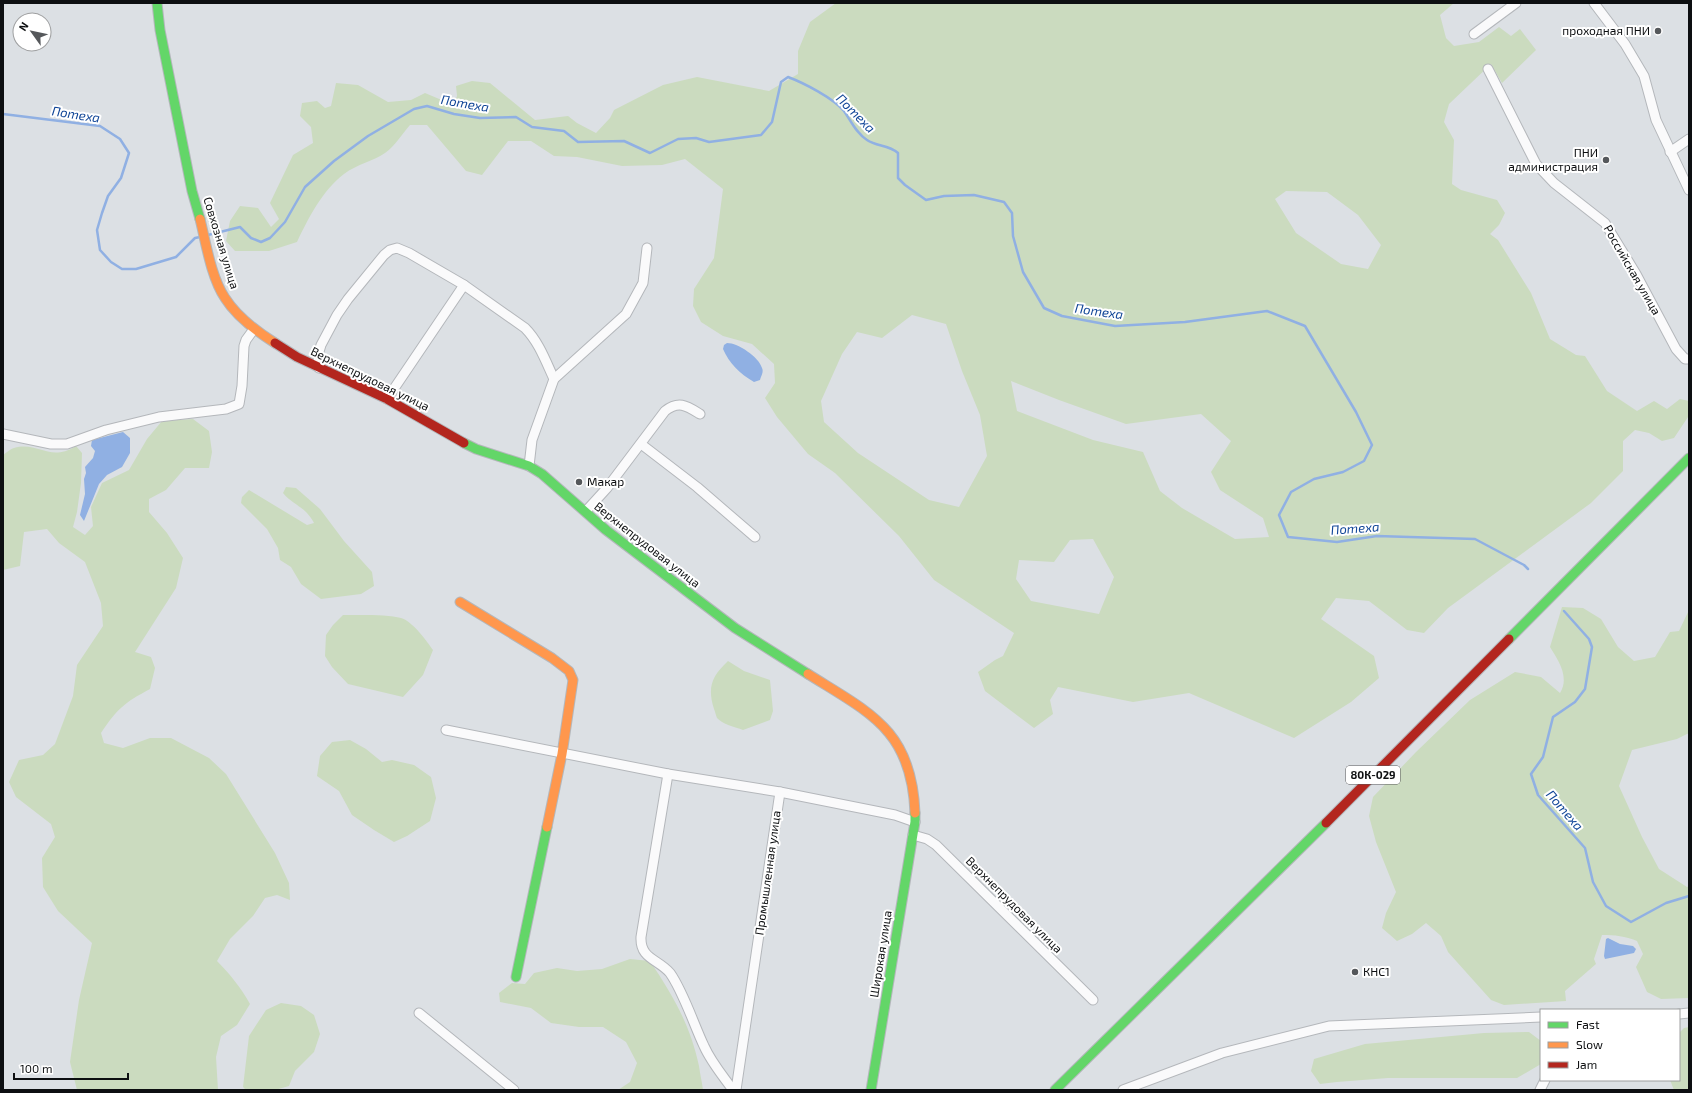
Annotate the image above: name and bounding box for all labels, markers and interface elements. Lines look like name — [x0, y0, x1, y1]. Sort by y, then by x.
north arrow — [12, 12, 52, 52]
text: N — [16, 19, 31, 33]
place label: проходная ПНИ — [1562, 23, 1650, 37]
marker: проходная ПНИ — [1653, 26, 1663, 36]
water label: Потеха — [833, 90, 879, 136]
water label: Потеха — [440, 91, 490, 115]
water label: Потеха — [51, 102, 101, 126]
place label: ПНИ администрация — [1508, 145, 1598, 173]
marker: ПНИ администрация — [1601, 155, 1611, 165]
street label: Совхозная улица — [200, 195, 243, 291]
street label: Российская улица — [1601, 222, 1664, 317]
water label: Потеха — [1074, 300, 1124, 322]
street label: Верхнепрудовая улица — [308, 343, 432, 414]
place label: Макар — [587, 474, 624, 488]
marker: Макар — [574, 477, 584, 487]
street label: Верхнепрудовая улица — [591, 499, 703, 591]
water label: Потеха — [1330, 518, 1380, 538]
road number: 80К-029 — [1346, 766, 1400, 784]
water label: Потеха — [1543, 786, 1587, 834]
street label: Промышленная улица — [751, 810, 784, 936]
street label: Верхнепрудовая улица — [963, 853, 1066, 956]
street label: Широкая улица — [866, 909, 895, 998]
place label: КНС1 — [1363, 964, 1390, 978]
marker: КНС1 — [1350, 967, 1360, 977]
legend — [1540, 1009, 1680, 1081]
text: Fast — [1576, 1017, 1600, 1031]
text: Slow — [1576, 1037, 1603, 1051]
scale bar — [14, 1055, 128, 1081]
text: Jam — [1576, 1057, 1597, 1071]
text: 100 m — [20, 1061, 52, 1075]

